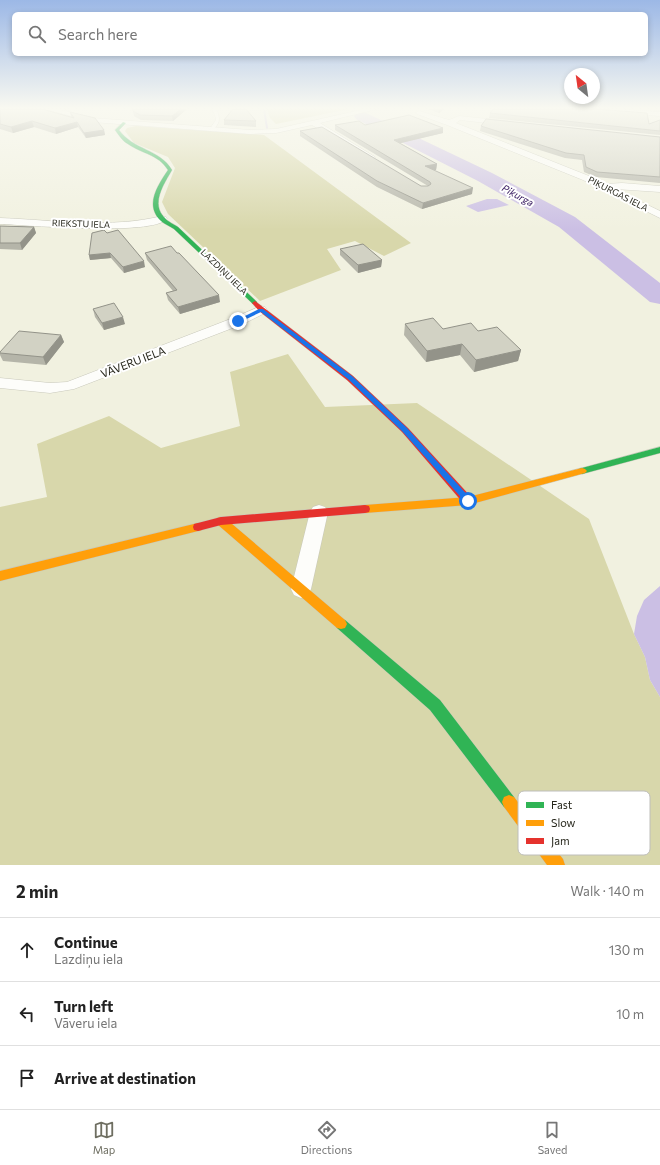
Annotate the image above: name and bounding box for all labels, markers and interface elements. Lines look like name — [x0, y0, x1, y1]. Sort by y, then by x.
search box — [12, 12, 648, 56]
icon: search — [26, 23, 48, 45]
text: Search here — [58, 25, 137, 43]
north arrow — [564, 68, 600, 104]
street label: PIĶURGAS IELA — [586, 174, 650, 214]
water label: Piķurga — [500, 181, 536, 209]
street label: RIEKSTU IELA — [52, 217, 110, 230]
street label: LAZDIŅU IELA — [198, 247, 250, 297]
route end — [229, 312, 247, 330]
street label: VĀVERU IELA — [99, 343, 167, 380]
route start — [459, 492, 477, 510]
legend — [518, 791, 650, 855]
text: Fast — [551, 798, 573, 811]
text: Slow — [551, 816, 576, 829]
text: Jam — [551, 834, 570, 848]
text: 2 min — [16, 881, 58, 902]
text: Walk · 140 m — [571, 883, 644, 899]
text: Continue — [54, 933, 118, 951]
icon: ahead — [16, 939, 38, 961]
text: 130 m — [609, 942, 644, 958]
text: Lazdiņu iela — [54, 951, 123, 967]
text: Turn left — [54, 997, 113, 1015]
icon: left — [16, 1003, 38, 1025]
text: 10 m — [616, 1006, 644, 1022]
text: Vāveru iela — [54, 1015, 117, 1031]
icon: arrive — [16, 1067, 38, 1089]
text: Arrive at destination — [54, 1069, 196, 1087]
tab: Map — [93, 1119, 115, 1156]
tab: Directions — [301, 1119, 352, 1156]
tab: Saved — [538, 1119, 567, 1156]

